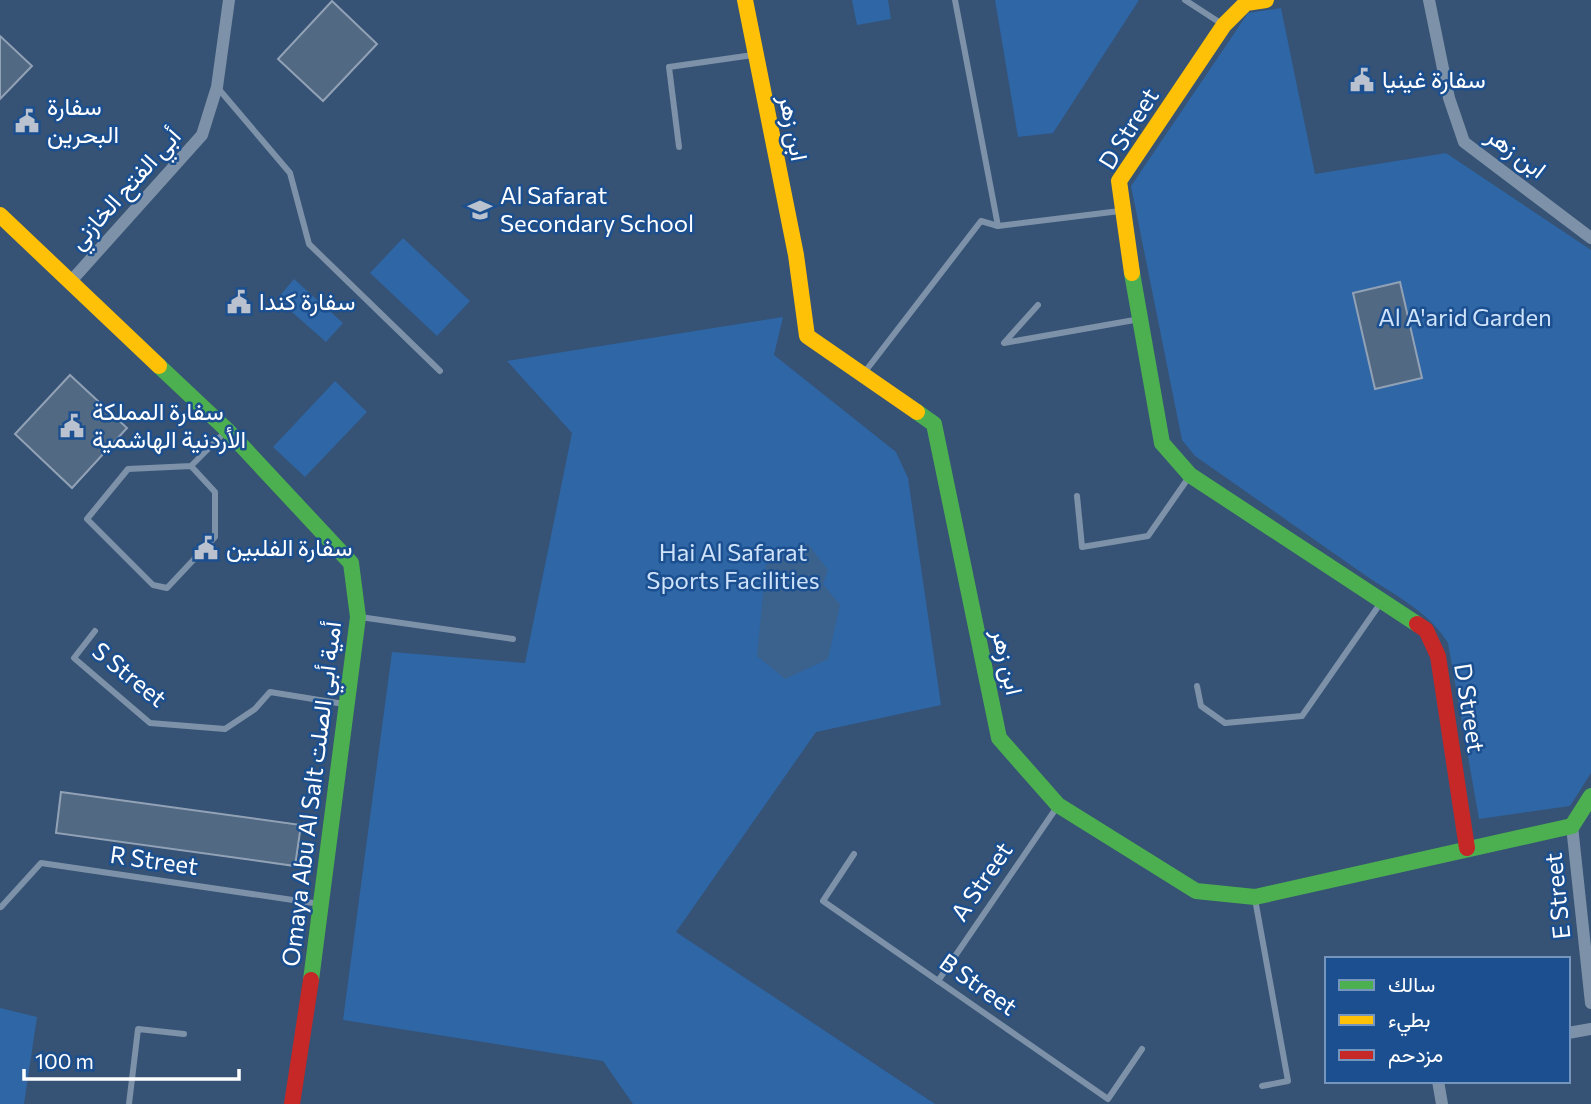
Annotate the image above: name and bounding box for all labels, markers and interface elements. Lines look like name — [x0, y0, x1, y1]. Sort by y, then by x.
place label: سفارة غينيا — [1382, 64, 1486, 95]
public building icon: سفارة غينيا — [1348, 66, 1376, 94]
street label: D Street — [1092, 82, 1164, 174]
place label: سفارة البحرين — [47, 91, 119, 150]
street label: ابن زهر — [772, 91, 815, 164]
public building icon: سفارة البحرين — [13, 107, 41, 135]
street label: ابن زهر — [1479, 120, 1552, 185]
street label: أبي الفتح الخازني — [62, 121, 191, 259]
place label: Al Safarat Secondary School — [500, 180, 694, 237]
school or university icon: Al Safarat Secondary School — [466, 196, 494, 224]
place label: سفارة كندا — [259, 286, 355, 317]
public building icon: سفارة كندا — [225, 288, 253, 316]
park label: Al A'arid Garden — [1378, 302, 1552, 331]
place label: سفارة المملكة الأردنية الهاشمية — [92, 396, 246, 455]
public building icon: سفارة المملكة الأردنية الهاشمية — [58, 412, 86, 440]
place label: سفارة الفلبين — [226, 532, 352, 563]
public building icon: سفارة الفلبين — [192, 534, 220, 562]
park label: Hai Al Safarat Sports Facilities — [646, 537, 820, 594]
street label: Omaya Abu Al Salt أمية أبي الصلت — [275, 619, 352, 969]
street label: ابن زهر — [985, 625, 1030, 698]
street label: S Street — [87, 635, 173, 712]
street label: D Street — [1449, 661, 1492, 755]
street label: A Street — [944, 836, 1018, 926]
street label: R Street — [108, 839, 200, 880]
street label: E Street — [1538, 851, 1575, 941]
street label: B Street — [935, 947, 1023, 1021]
legend — [1325, 957, 1570, 1083]
text: سالك — [1388, 971, 1435, 996]
text: بطيء — [1388, 1006, 1431, 1037]
scale bar — [24, 1038, 240, 1082]
text: مزدحم — [1388, 1041, 1443, 1069]
text: 100 m — [35, 1048, 94, 1073]

